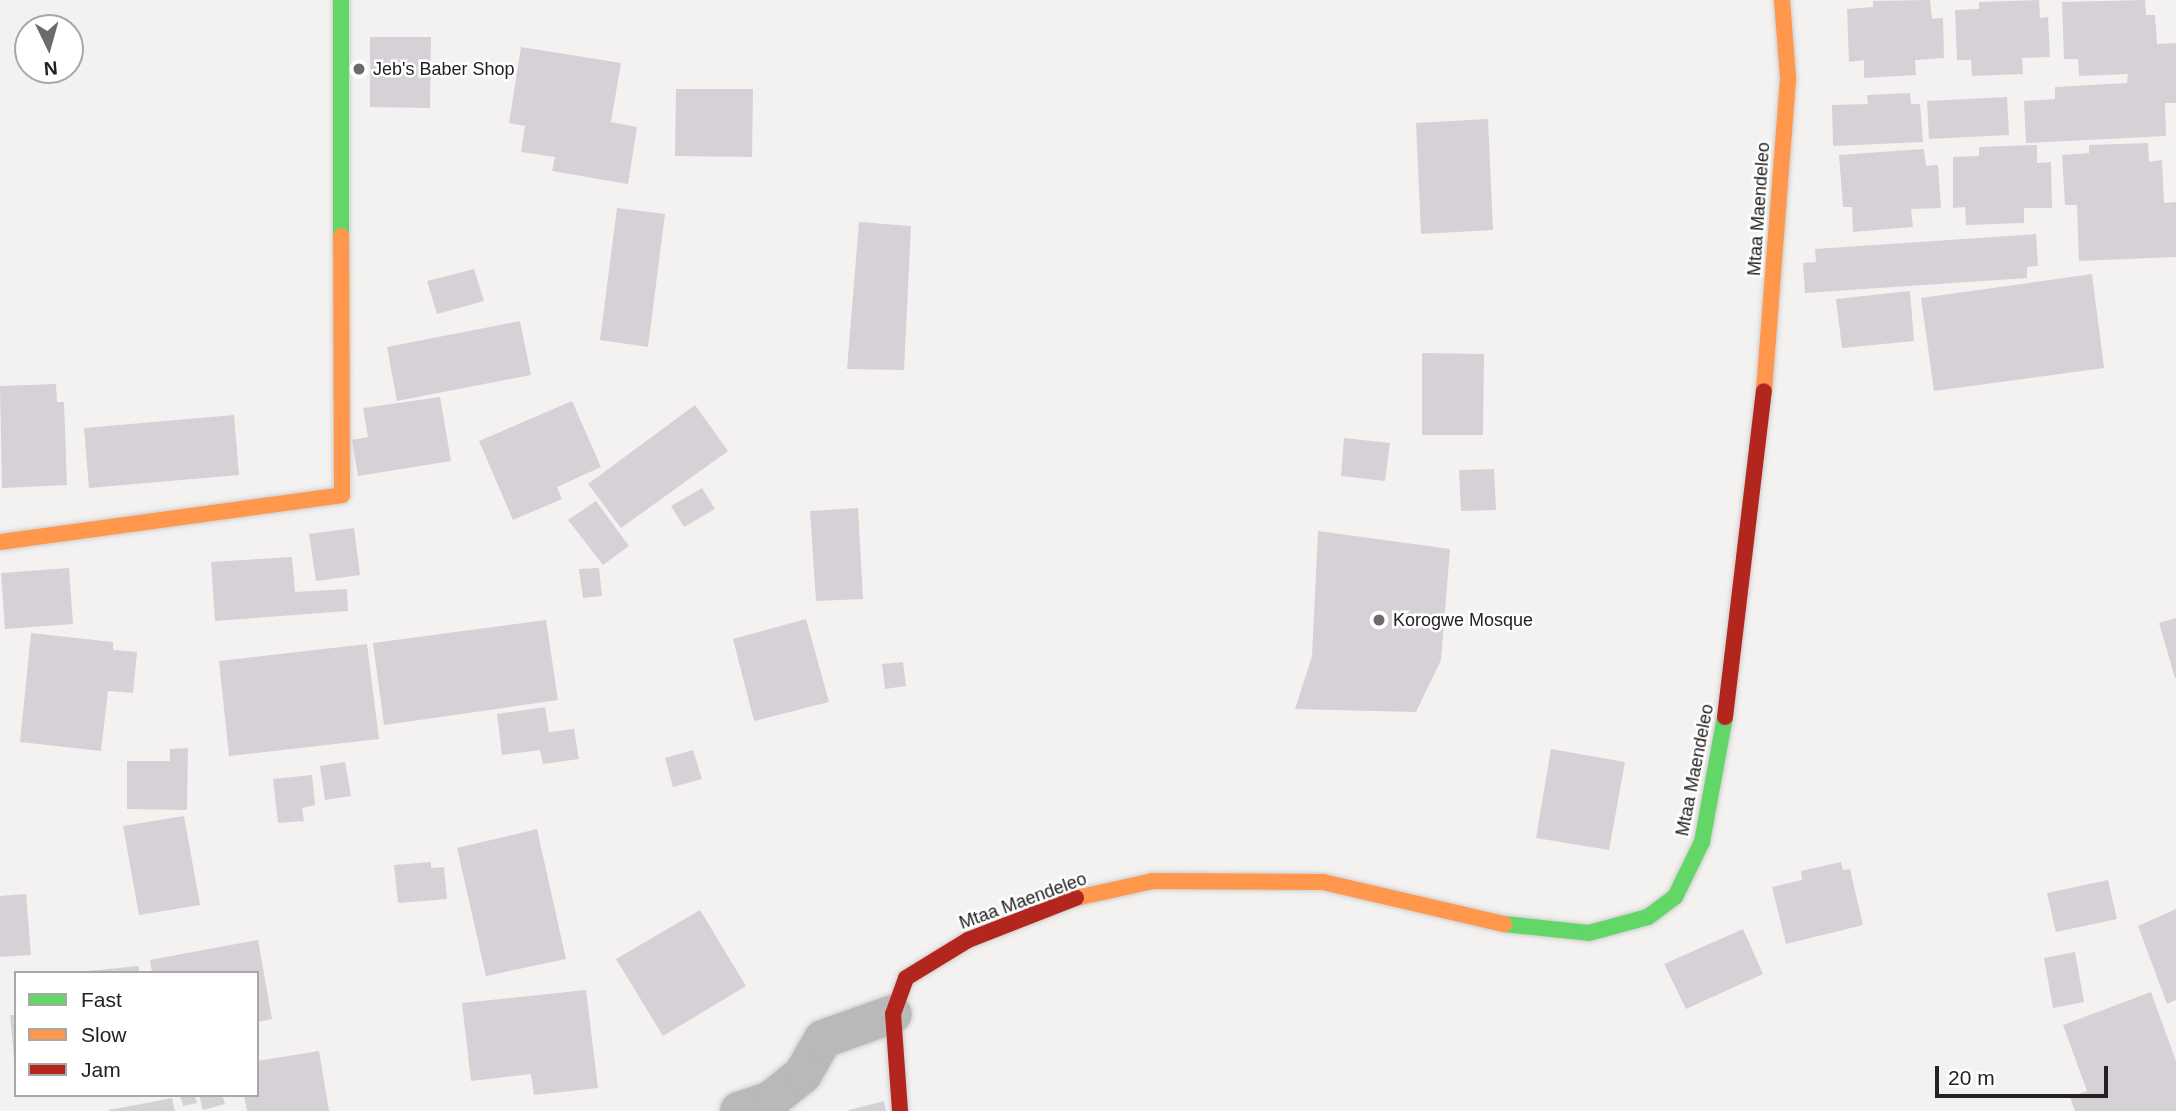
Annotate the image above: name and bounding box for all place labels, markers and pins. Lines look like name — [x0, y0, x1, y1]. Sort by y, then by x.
place label: Jeb's Baber Shop — [373, 58, 515, 80]
marker: Jeb's Baber Shop — [351, 61, 367, 77]
place label: Korogwe Mosque — [1393, 609, 1533, 631]
marker: Korogwe Mosque — [1371, 612, 1387, 628]

